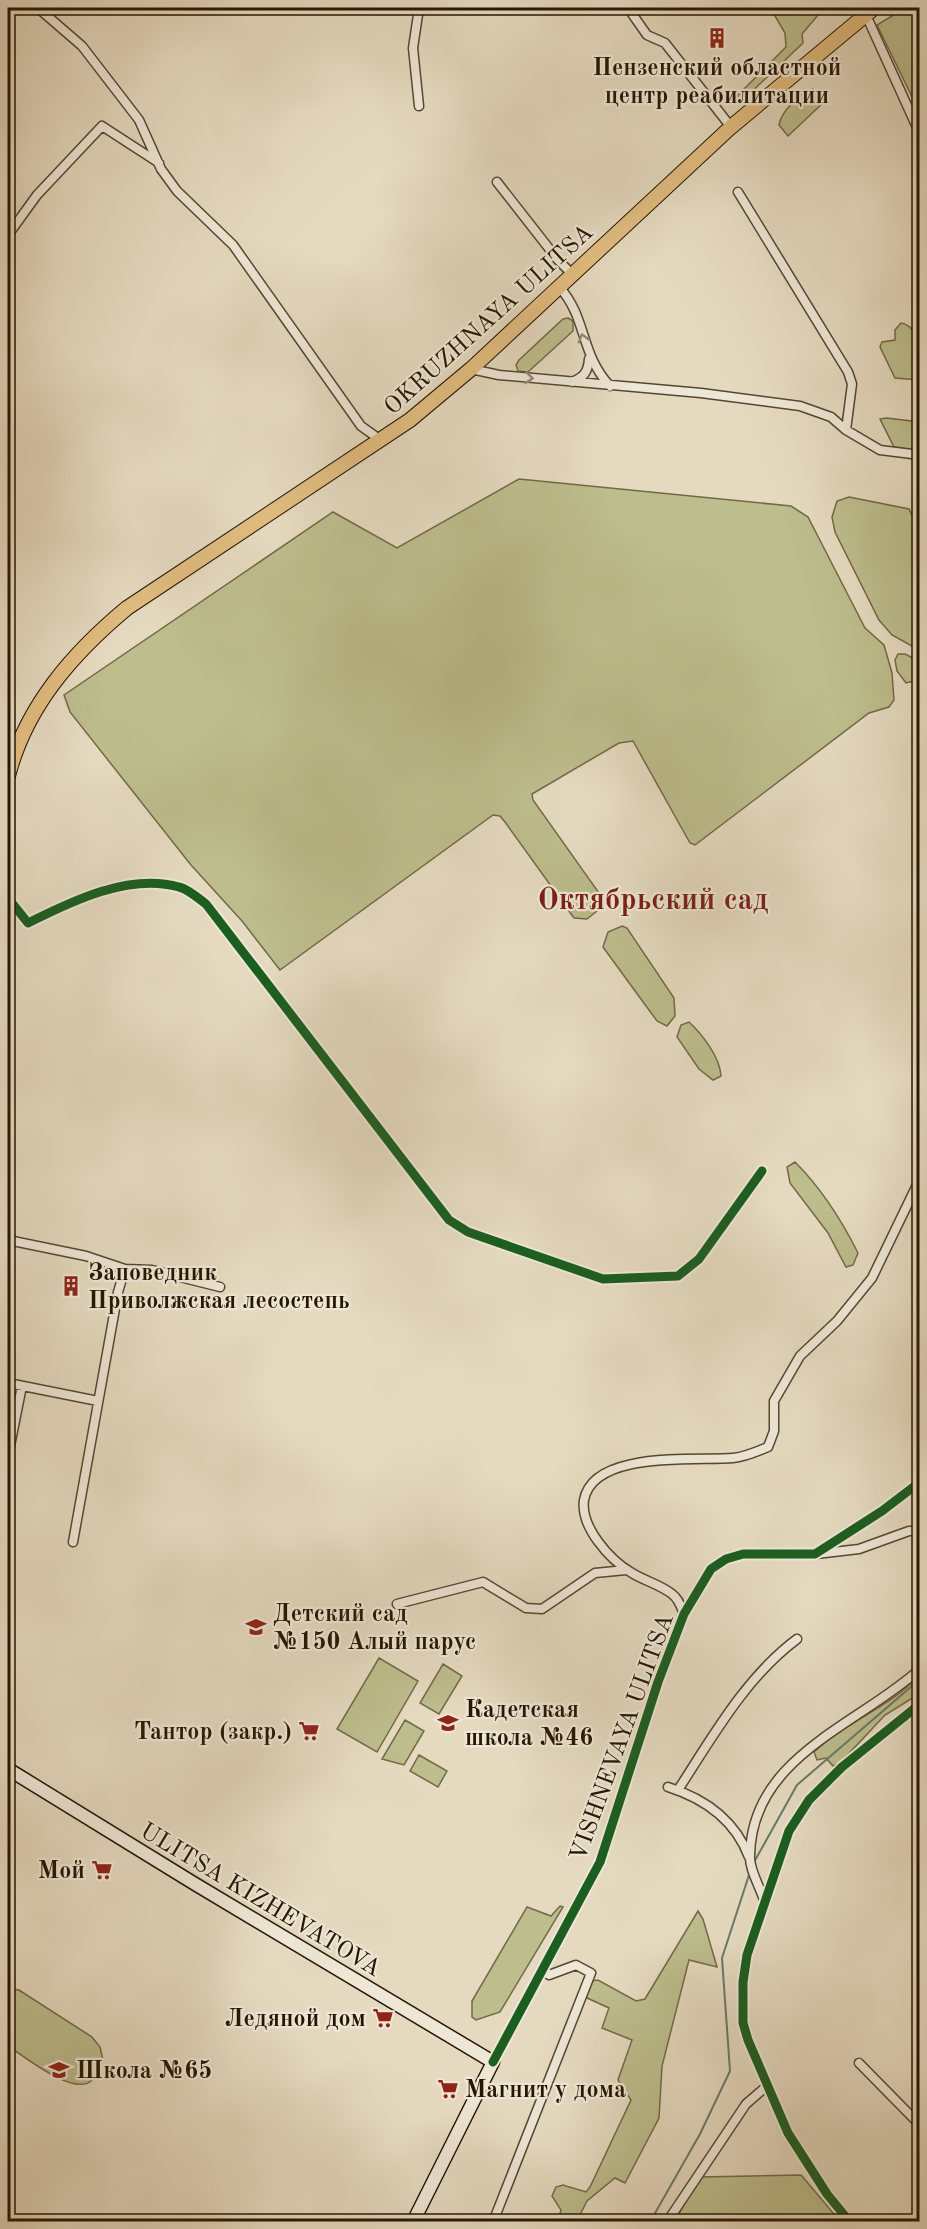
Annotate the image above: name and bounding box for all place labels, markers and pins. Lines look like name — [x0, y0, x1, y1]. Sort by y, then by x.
building icon: Пензенский областной центр реабилитации — [705, 26, 729, 50]
place label: Пензенский областной центр реабилитации — [592, 57, 842, 109]
place label: Заповедник Приволжская лесостепь — [88, 1262, 350, 1314]
building icon: Заповедник Приволжская лесостепь — [59, 1274, 83, 1298]
place label: Детский сад №150 Алый парус — [273, 1603, 476, 1655]
school or university icon: Детский сад №150 Алый парус — [244, 1615, 268, 1639]
place label: Кадетская школа №46 — [465, 1699, 593, 1751]
school or university icon: Кадетская школа №46 — [436, 1711, 460, 1735]
supermarket icon: Тантор (закр.) — [297, 1719, 321, 1743]
place label: Тантор (закр.) — [134, 1720, 292, 1745]
supermarket icon: Мой — [90, 1858, 114, 1882]
place label: Мой — [38, 1860, 85, 1884]
supermarket icon: Ледяной дом — [371, 2006, 395, 2030]
place label: Ледяной дом — [225, 2008, 366, 2032]
school or university icon: Школа №65 — [47, 2058, 71, 2082]
place label: Школа №65 — [76, 2059, 212, 2084]
supermarket icon: Магнит у дома — [436, 2077, 460, 2101]
place label: Магнит у дома — [465, 2079, 626, 2103]

